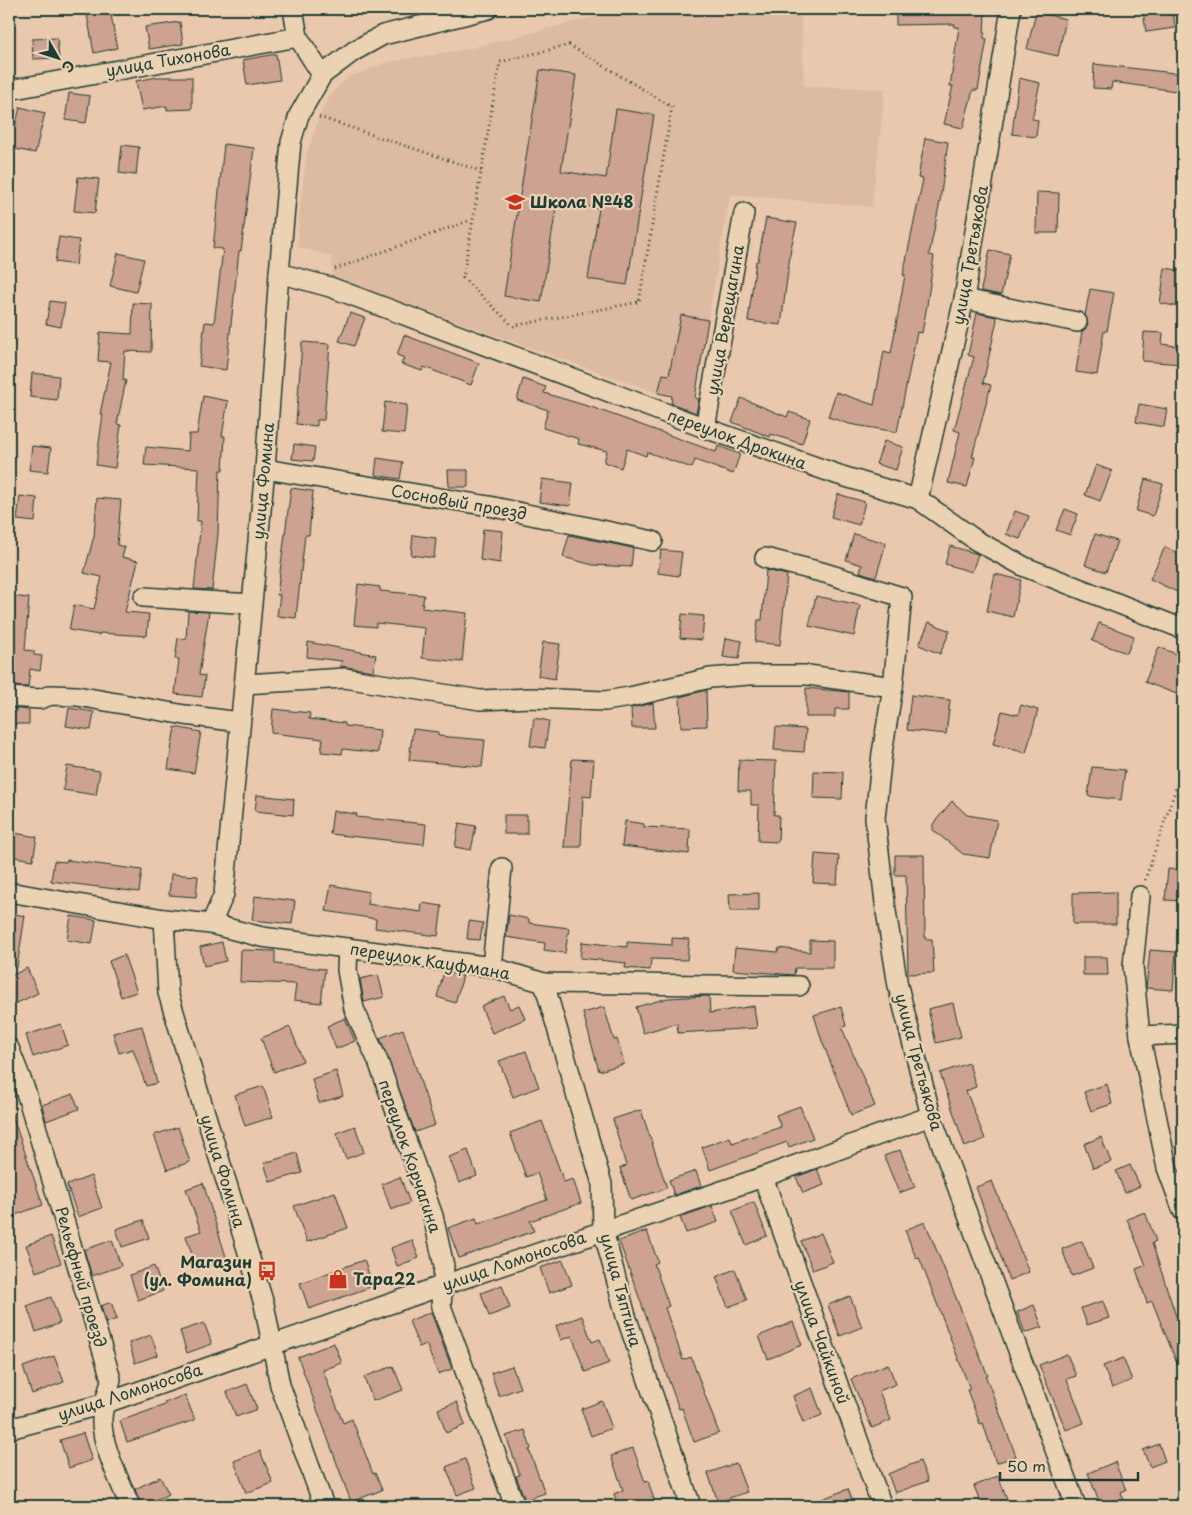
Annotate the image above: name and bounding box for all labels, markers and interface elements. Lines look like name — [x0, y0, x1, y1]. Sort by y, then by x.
north arrow — [32, 32, 82, 82]
street label: улица Тихонова — [104, 36, 232, 82]
text: С — [57, 56, 80, 77]
street label: улица Третьякова — [945, 183, 993, 327]
place label: Школа №48 — [530, 189, 633, 213]
school or university icon: Школа №48 — [504, 191, 526, 213]
street label: улица Верещагина — [699, 243, 749, 397]
street label: переулок Дрокина — [665, 402, 810, 474]
street label: улица Фомина — [245, 421, 279, 540]
street label: Сосновый проезд — [389, 477, 529, 525]
street label: переулок Кауфмана — [348, 936, 512, 985]
street label: улица Третьякова — [890, 990, 950, 1133]
street label: переулок Корчагина — [373, 1076, 448, 1236]
street label: улица Фомина — [195, 1111, 253, 1230]
street label: Рельефный проезд — [50, 1204, 114, 1350]
street label: улица Ломоносова — [438, 1224, 589, 1296]
street label: улица Тяптина — [595, 1230, 649, 1349]
place label: Магазин (ул. Фомина) — [143, 1249, 252, 1291]
bus stop icon: Магазин (ул. Фомина) — [256, 1260, 278, 1282]
place label: Тара22 — [353, 1266, 416, 1290]
shop icon: Тара22 — [327, 1268, 349, 1290]
street label: улица Чайкиной — [789, 1276, 857, 1407]
street label: улица Ломоносова — [54, 1356, 205, 1426]
scale bar — [1000, 1450, 1137, 1482]
text: 50 m — [1007, 1454, 1046, 1477]

